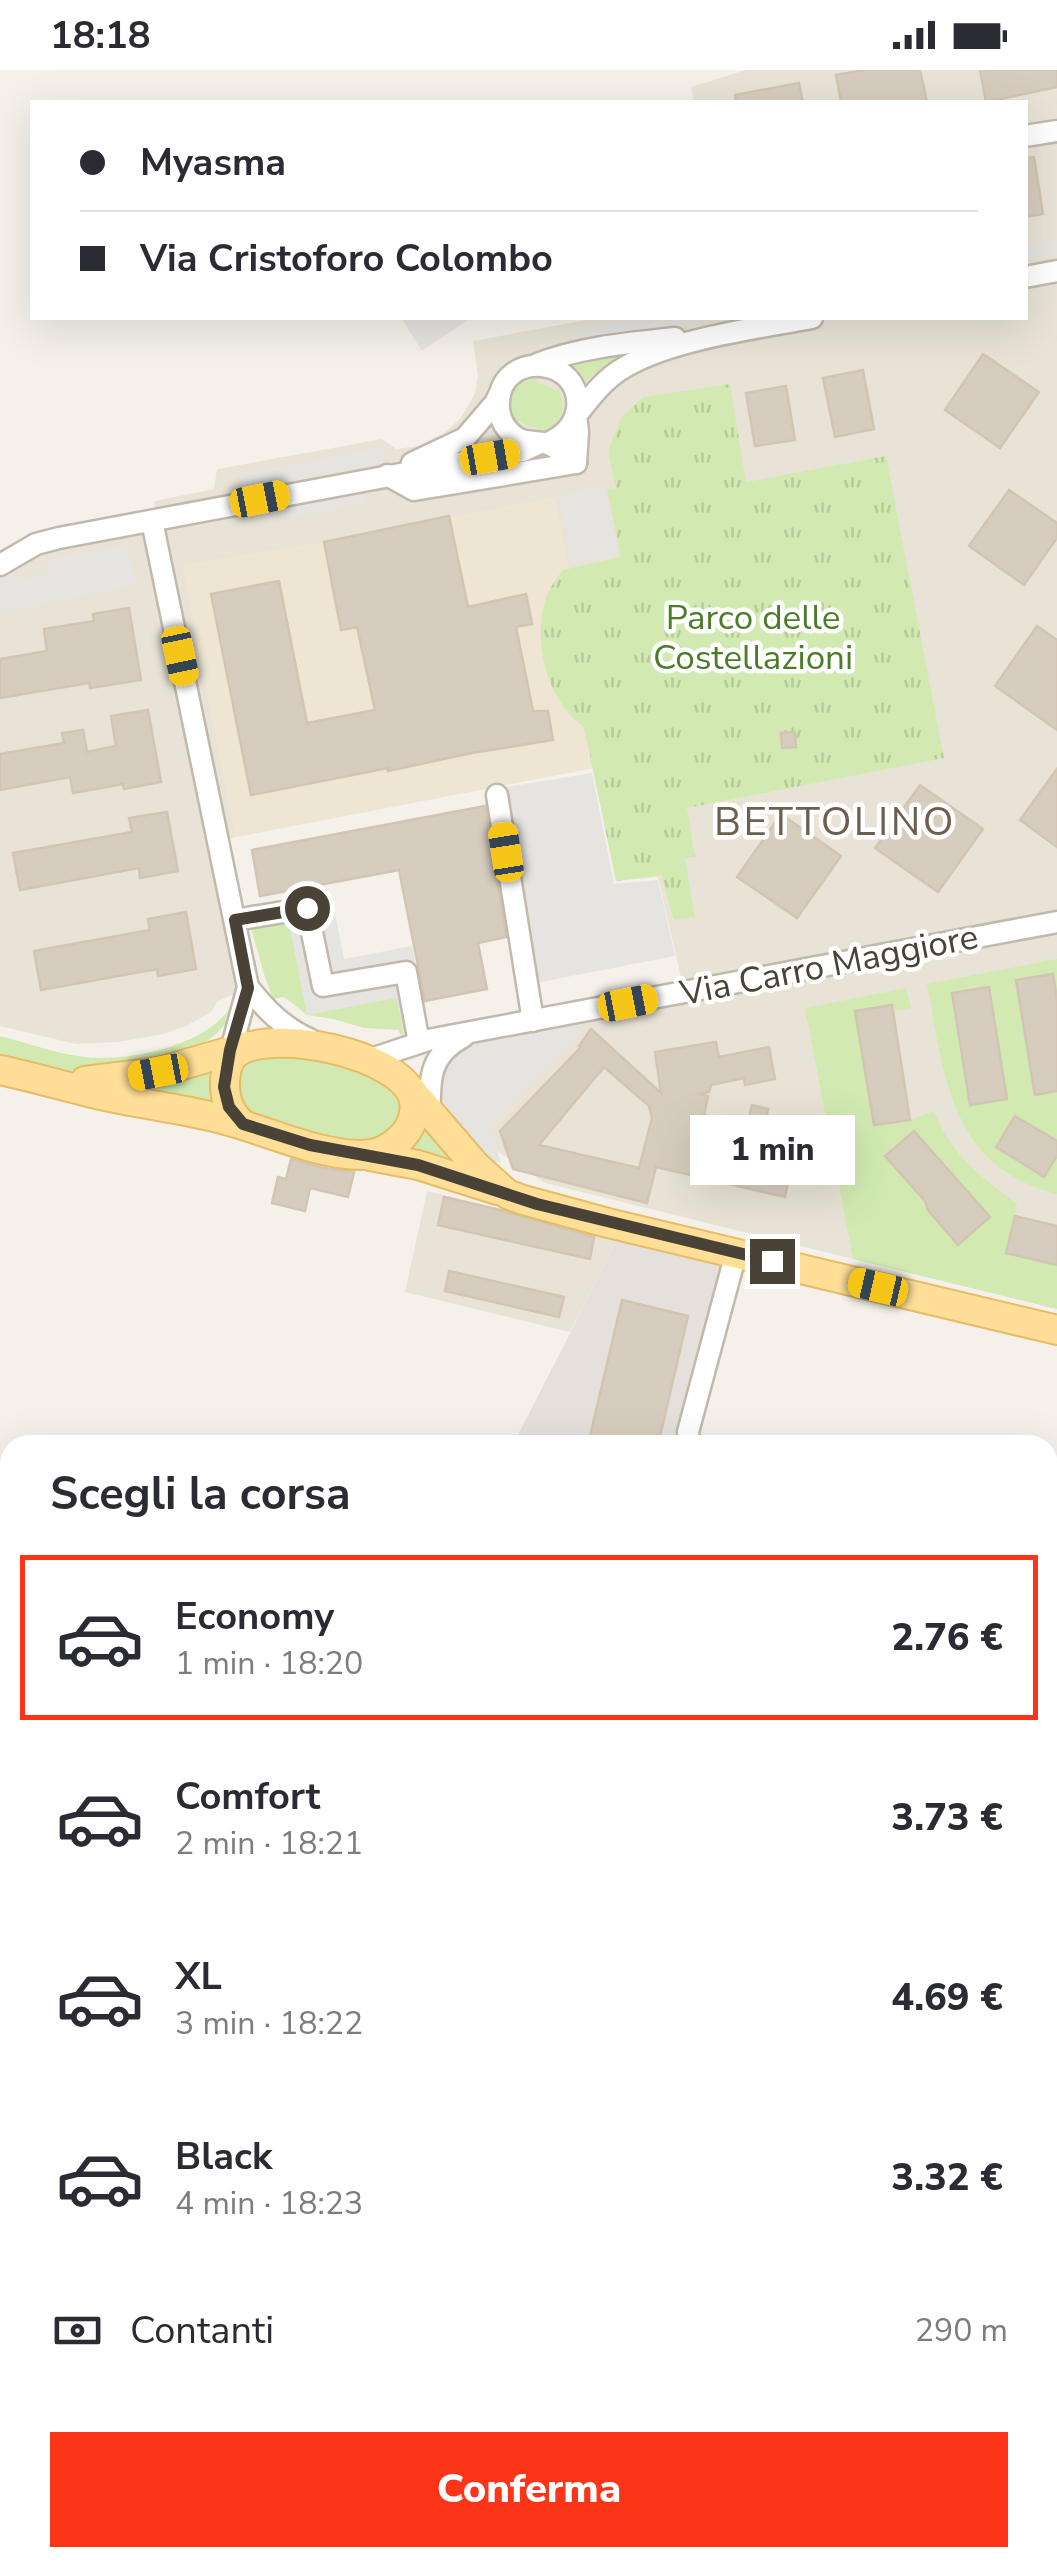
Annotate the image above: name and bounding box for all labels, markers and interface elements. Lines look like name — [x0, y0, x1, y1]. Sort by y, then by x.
text: 18:18 — [50, 10, 151, 61]
text: Myasma — [140, 137, 286, 188]
text: Via Cristoforo Colombo — [140, 233, 553, 284]
car — [458, 437, 522, 477]
car — [228, 479, 292, 519]
park label: Parco delle Costellazioni — [653, 594, 853, 681]
car — [159, 624, 201, 688]
district label: BETTOLINO — [714, 795, 956, 849]
car — [486, 820, 526, 884]
route start — [285, 886, 330, 931]
street label: Via Carro Maggiore — [675, 913, 982, 1017]
car — [596, 983, 660, 1023]
car — [126, 1052, 190, 1092]
callout: 1 min — [690, 1116, 854, 1186]
text: 1 min — [730, 1128, 815, 1171]
route end — [750, 1239, 795, 1284]
car — [845, 1266, 911, 1308]
text: Scegli la corsa — [50, 1464, 351, 1525]
text: Economy — [175, 1591, 334, 1642]
icon: car — [55, 1593, 145, 1683]
text: 2.76 € — [891, 1612, 1003, 1663]
text: 1 min · 18:20 — [175, 1642, 363, 1685]
text: Comfort — [175, 1771, 320, 1822]
icon: car — [55, 1773, 145, 1863]
text: 3.73 € — [891, 1792, 1003, 1843]
text: 2 min · 18:21 — [175, 1822, 363, 1865]
text: XL — [175, 1951, 222, 2002]
icon: car — [55, 1953, 145, 2043]
text: 4.69 € — [891, 1972, 1003, 2023]
text: 3 min · 18:22 — [175, 2002, 363, 2045]
text: Black — [175, 2131, 272, 2182]
icon: car — [55, 2133, 145, 2223]
text: 3.32 € — [891, 2152, 1003, 2203]
text: 4 min · 18:23 — [175, 2182, 363, 2225]
icon: cash — [50, 2303, 105, 2358]
text: Contanti — [130, 2305, 274, 2356]
text: 290 m — [915, 2309, 1008, 2352]
button: Conferma — [50, 2432, 1008, 2547]

